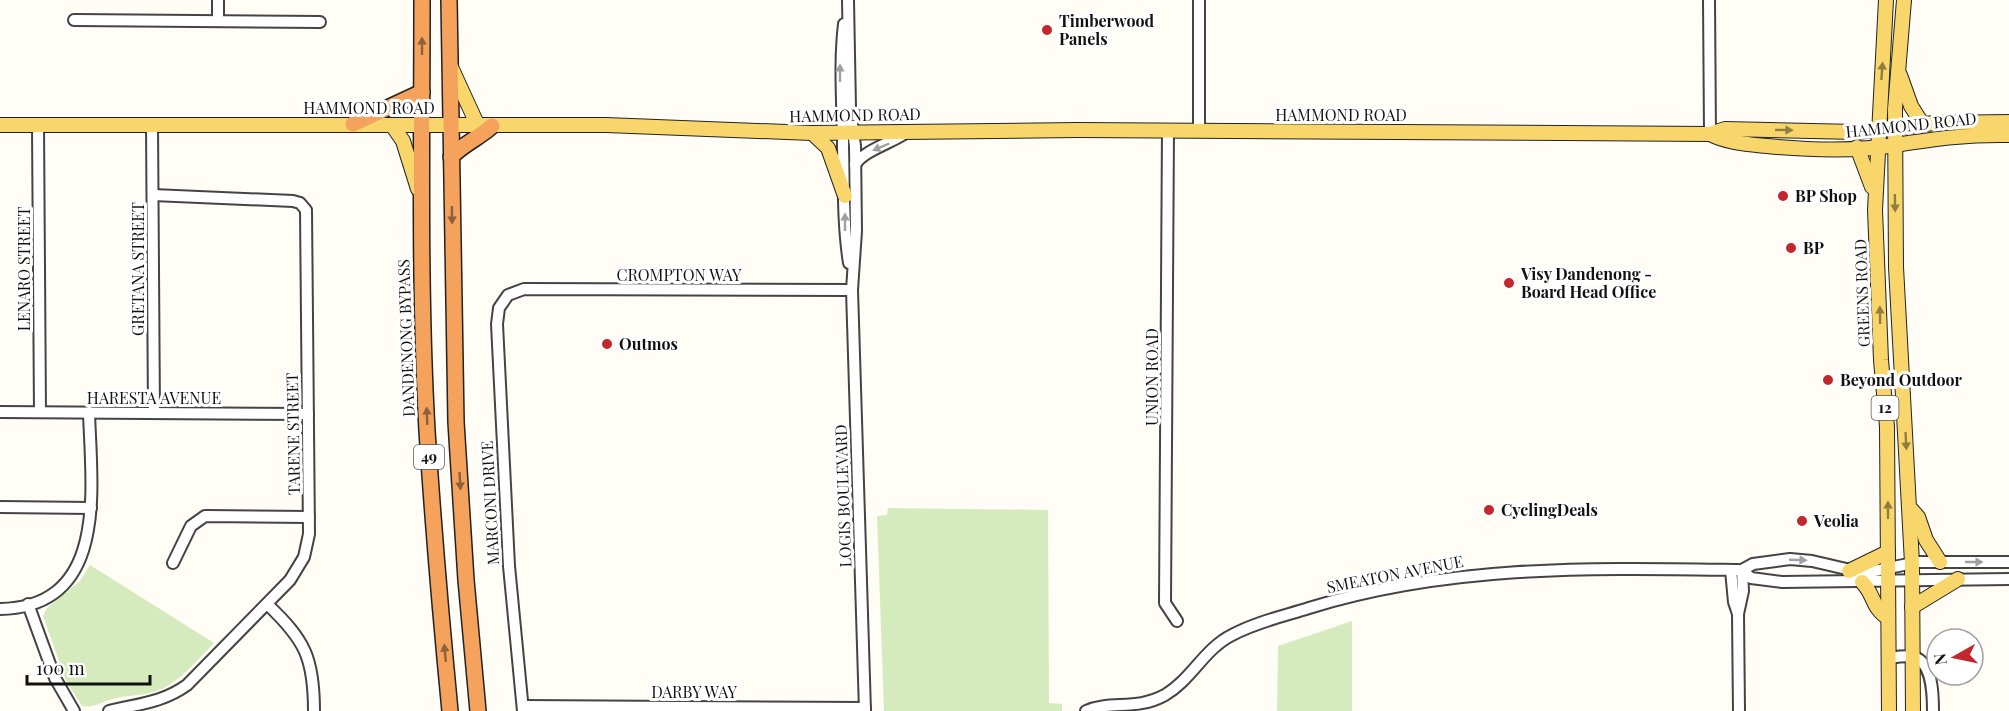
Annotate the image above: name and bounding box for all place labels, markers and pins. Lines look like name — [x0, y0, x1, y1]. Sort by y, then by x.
place label: Timberwood Panels — [1059, 10, 1154, 49]
marker: Timberwood Panels — [1040, 23, 1054, 37]
place label: BP Shop — [1795, 185, 1857, 206]
marker: BP Shop — [1776, 189, 1790, 203]
place label: BP — [1803, 237, 1824, 258]
marker: BP — [1784, 241, 1798, 255]
place label: Visy Dandenong - Board Head Office — [1520, 263, 1656, 302]
marker: Visy Dandenong - Board Head Office — [1502, 276, 1516, 290]
place label: Outmos — [619, 333, 678, 354]
marker: Outmos — [600, 337, 614, 351]
place label: Beyond Outdoor — [1840, 369, 1962, 390]
marker: Beyond Outdoor — [1821, 373, 1835, 387]
place label: CyclingDeals — [1501, 499, 1598, 520]
marker: CyclingDeals — [1482, 503, 1496, 517]
place label: Veolia — [1813, 510, 1860, 531]
marker: Veolia — [1795, 514, 1809, 528]

